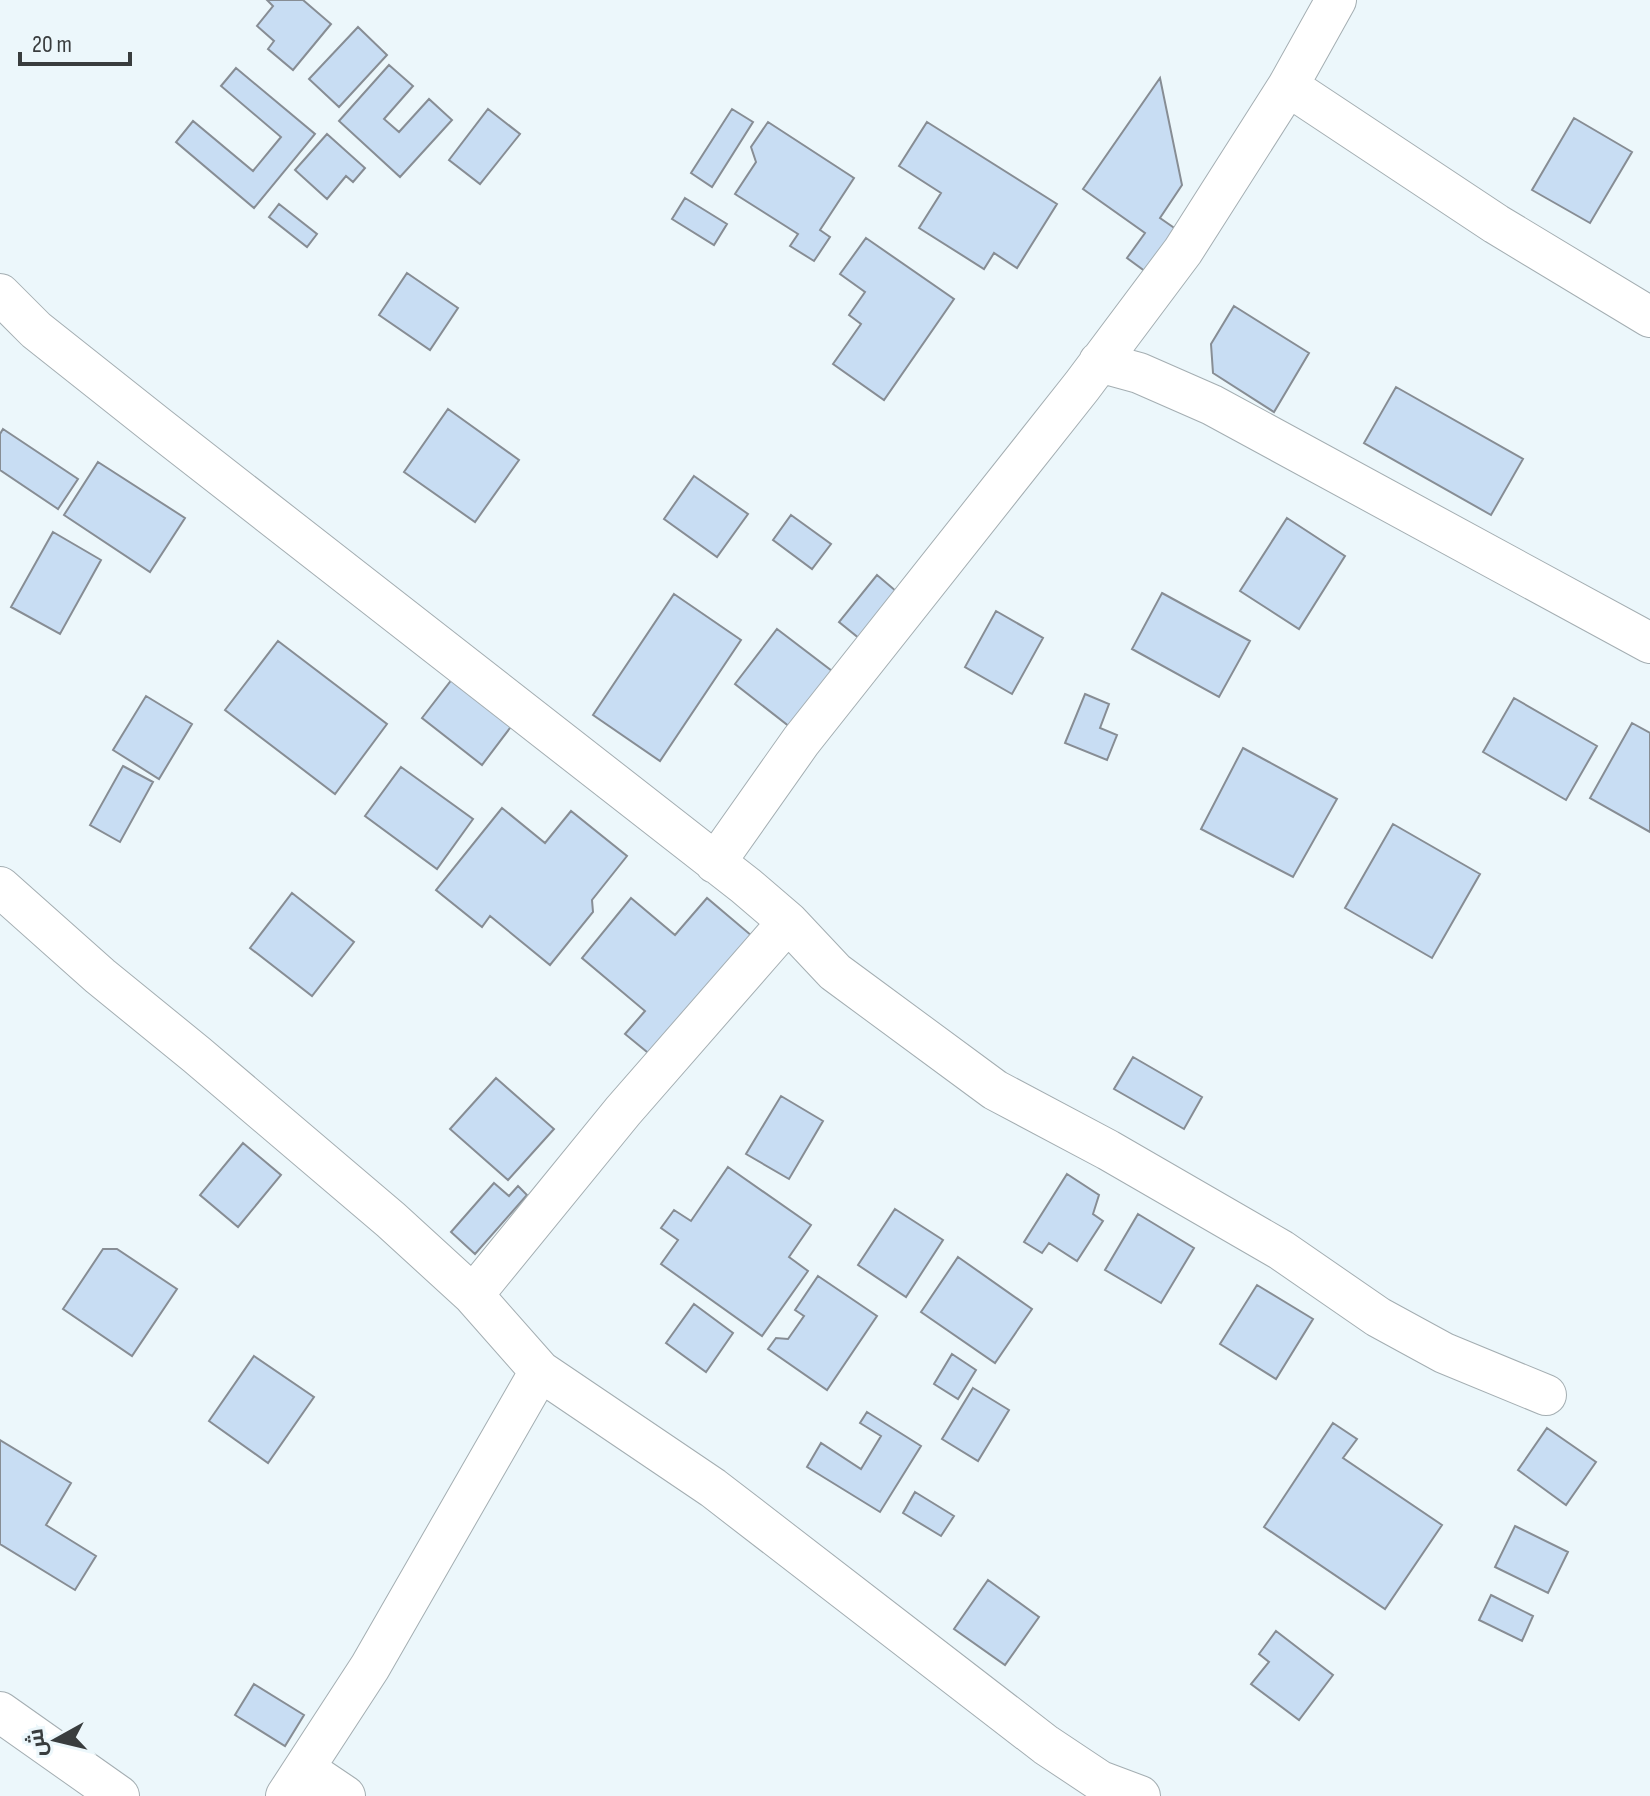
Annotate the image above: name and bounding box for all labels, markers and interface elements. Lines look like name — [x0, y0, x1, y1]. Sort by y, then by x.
scale bar — [20, 16, 130, 66]
text: 20 m — [32, 30, 72, 59]
north arrow — [16, 1700, 96, 1780]
text: ش — [22, 1727, 53, 1758]

